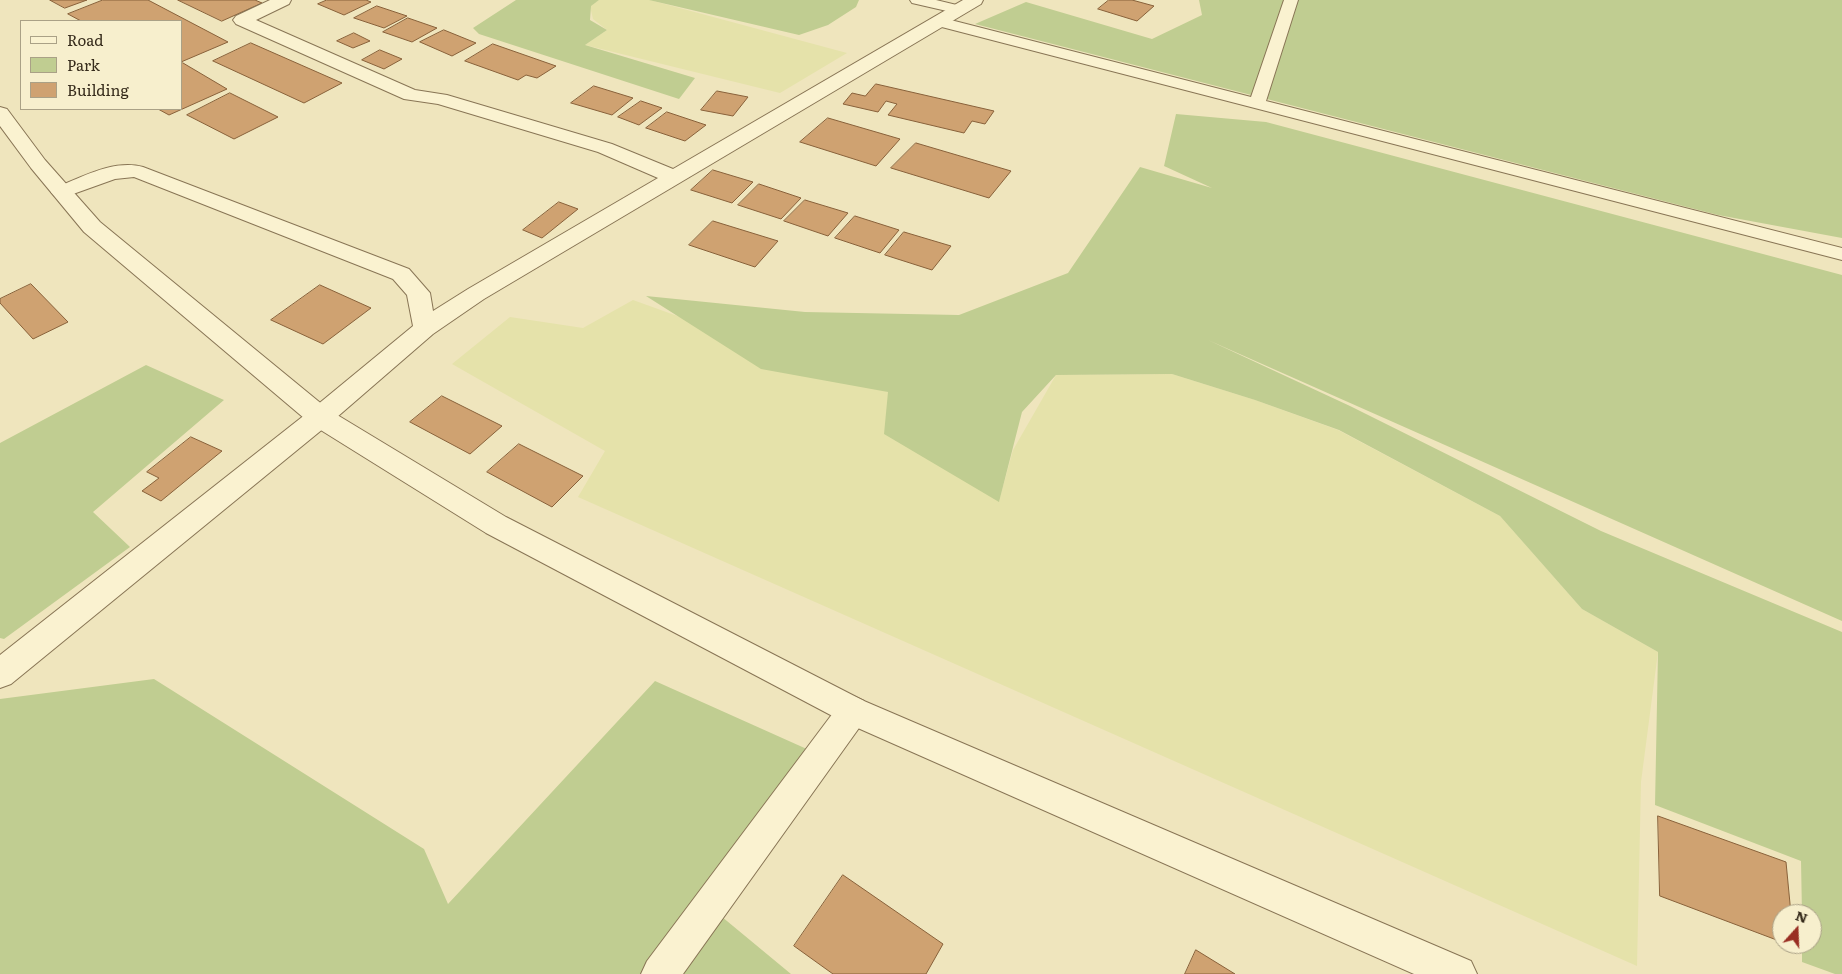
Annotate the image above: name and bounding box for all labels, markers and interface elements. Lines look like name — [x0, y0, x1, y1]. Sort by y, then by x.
legend — [20, 20, 182, 110]
text: Road — [67, 28, 103, 51]
text: Park — [67, 53, 100, 76]
text: Building — [67, 78, 129, 101]
north arrow — [1772, 904, 1822, 954]
text: N — [1793, 904, 1811, 927]

